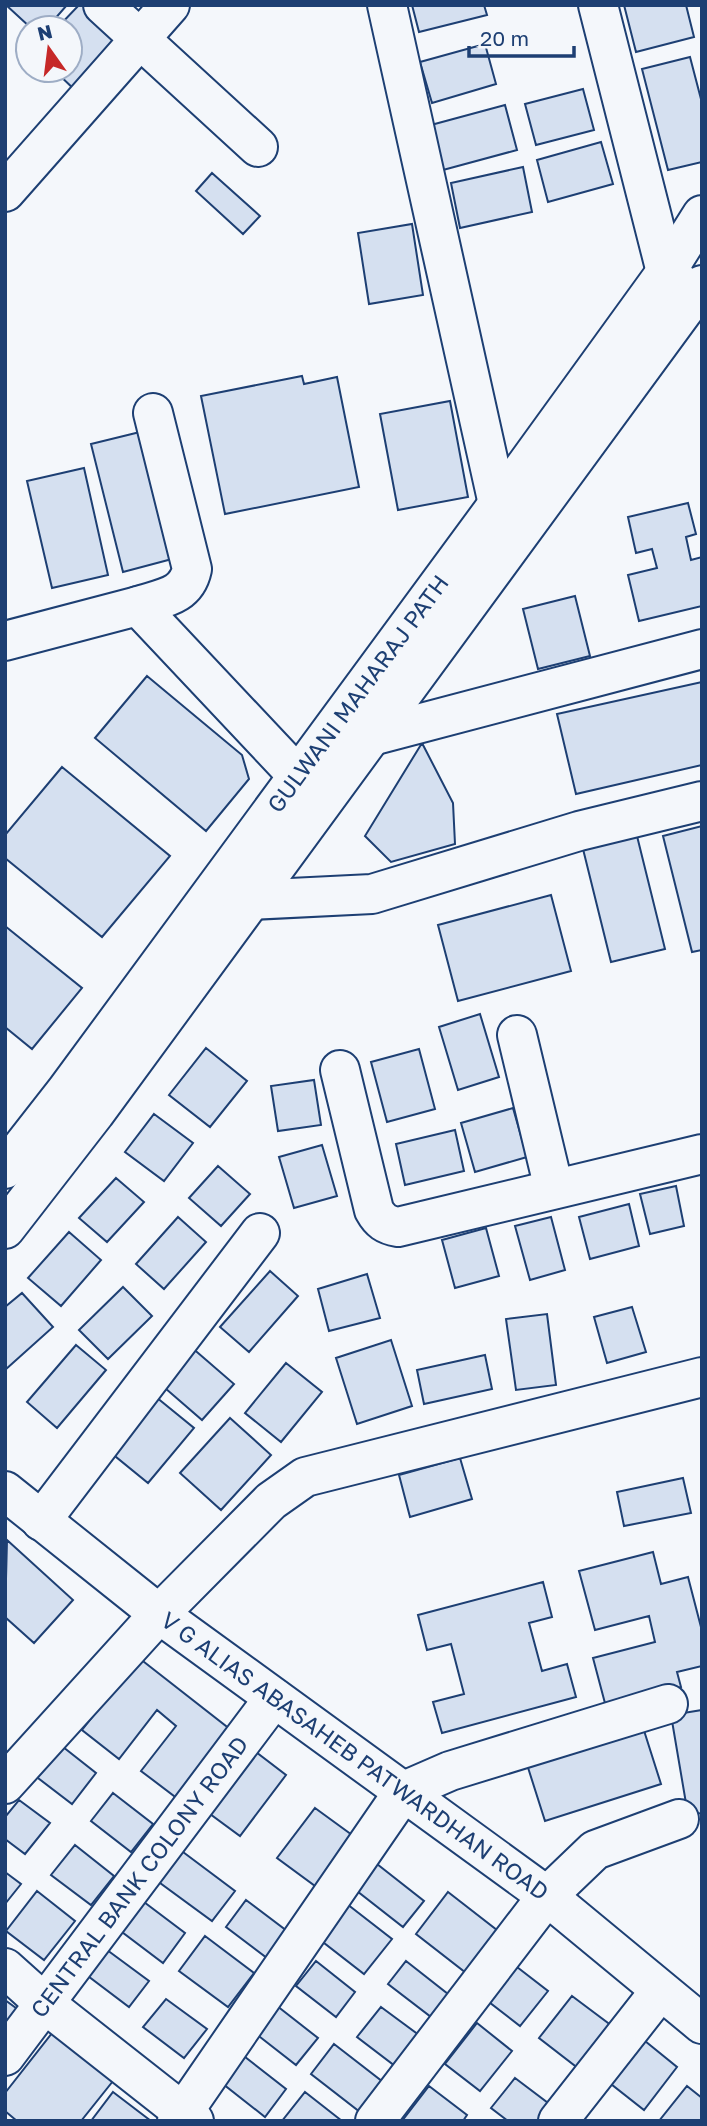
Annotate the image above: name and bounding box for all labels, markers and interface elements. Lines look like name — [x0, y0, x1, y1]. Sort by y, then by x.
north arrow — [14, 14, 84, 84]
scale bar — [469, 14, 574, 58]
text: N — [35, 19, 55, 45]
text: 20 m — [480, 25, 529, 51]
street label: GULWANI MAHARAJ PATH — [261, 569, 454, 818]
street label: V G ALIAS ABASAHEB PATWARDHAN ROAD — [156, 1605, 555, 1906]
street label: CENTRAL BANK COLONY ROAD — [24, 1730, 253, 2022]

